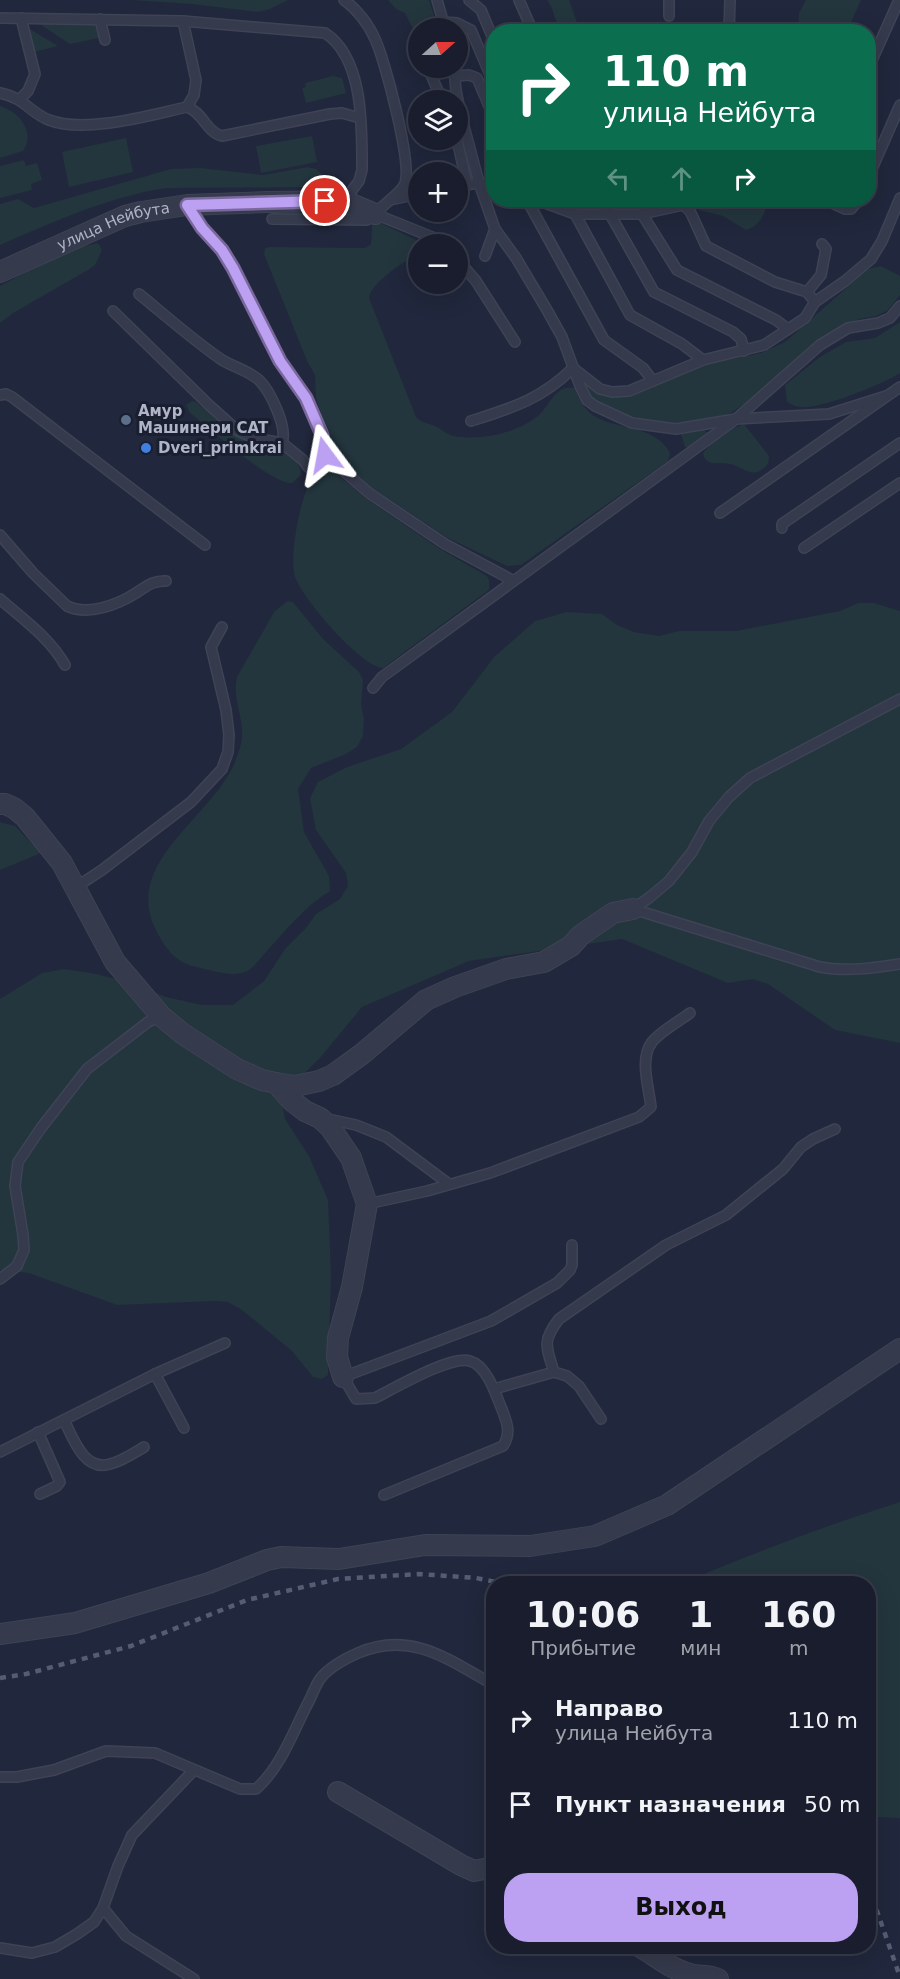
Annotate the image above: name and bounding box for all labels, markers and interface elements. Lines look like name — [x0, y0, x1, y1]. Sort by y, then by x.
north arrow — [408, 18, 468, 78]
map controls — [408, 18, 468, 294]
text: 110 m — [603, 47, 749, 96]
icon: right — [504, 48, 582, 126]
button: layers — [408, 90, 468, 150]
text: улица Нейбута — [603, 97, 817, 128]
button: + — [408, 162, 468, 222]
icon: left — [602, 162, 635, 195]
icon: ahead — [665, 162, 698, 195]
icon: right — [728, 162, 761, 195]
pin — [299, 175, 350, 226]
icon: arrive — [308, 184, 341, 217]
street label: улица Нейбута — [54, 199, 171, 254]
button: − — [408, 234, 468, 294]
place label: Амур Машинери CAT — [138, 402, 269, 437]
marker: Амур Машинери CAT — [119, 413, 133, 427]
position arrow — [293, 423, 357, 487]
place label: Dveri_primkrai — [158, 439, 282, 457]
marker: Dveri_primkrai — [139, 441, 153, 455]
text: 10:06 — [526, 1594, 640, 1635]
text: 1 — [688, 1594, 713, 1635]
text: 160 — [761, 1594, 836, 1635]
text: Прибытие — [530, 1636, 636, 1660]
text: мин — [680, 1636, 721, 1660]
text: m — [789, 1636, 808, 1660]
text: Направо — [555, 1696, 663, 1721]
icon: right — [504, 1704, 537, 1737]
text: 110 m — [788, 1708, 858, 1733]
text: улица Нейбута — [555, 1721, 713, 1745]
icon: arrive — [504, 1788, 537, 1821]
text: Пункт назначения — [555, 1792, 786, 1817]
text: 50 m — [804, 1792, 860, 1817]
button: Выход — [504, 1873, 858, 1942]

